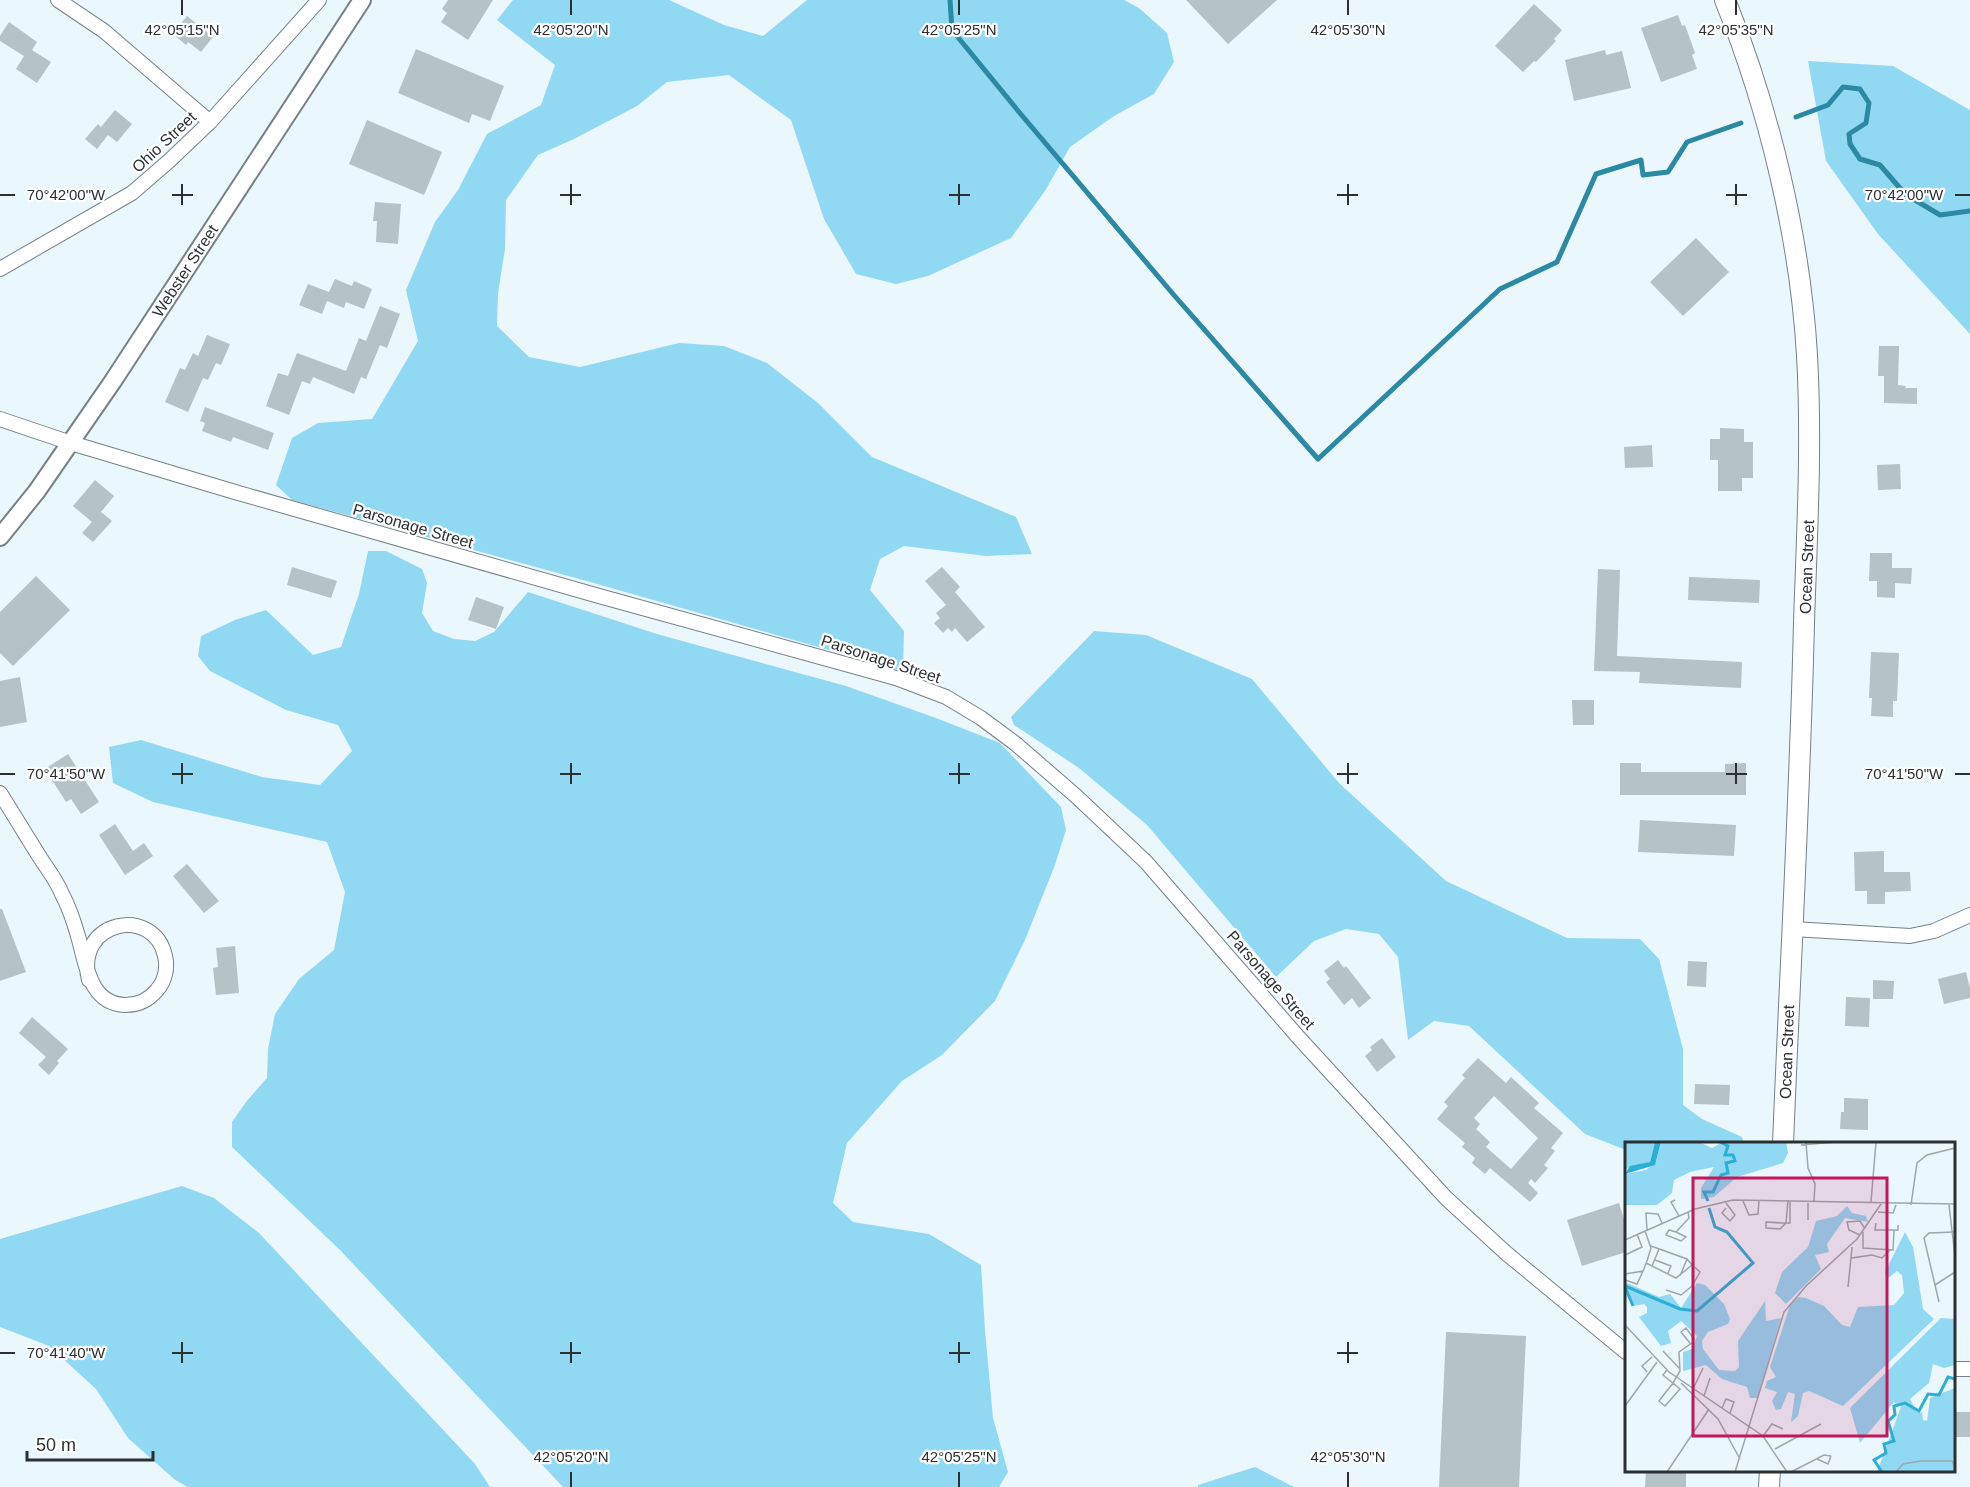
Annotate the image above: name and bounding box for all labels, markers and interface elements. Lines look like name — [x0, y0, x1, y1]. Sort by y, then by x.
text: 42°05'15"N — [144, 21, 220, 38]
text: 42°05'20"N — [533, 21, 609, 38]
text: 42°05'25"N — [921, 21, 997, 38]
text: 42°05'30"N — [1310, 21, 1386, 38]
text: 42°05'35"N — [1698, 21, 1774, 38]
street label: Ohio Street — [129, 108, 200, 176]
text: 70°42'00"W — [27, 186, 106, 203]
text: 70°42'00"W — [1865, 186, 1944, 203]
street label: Webster Street — [149, 221, 221, 320]
street label: Parsonage Street — [351, 501, 476, 551]
street label: Ocean Street — [1797, 519, 1817, 614]
street label: Parsonage Street — [819, 632, 943, 686]
text: 70°41'50"W — [27, 765, 106, 782]
text: 70°41'50"W — [1865, 765, 1944, 782]
street label: Parsonage Street — [1224, 927, 1319, 1033]
street label: Ocean Street — [1777, 1004, 1797, 1099]
inset map — [1625, 1142, 1955, 1472]
text: 70°41'40"W — [27, 1344, 106, 1361]
scale bar — [27, 1424, 153, 1462]
text: 50 m — [36, 1435, 76, 1455]
text: 42°05'20"N — [533, 1448, 609, 1465]
text: 42°05'25"N — [921, 1448, 997, 1465]
text: 42°05'30"N — [1310, 1448, 1386, 1465]

